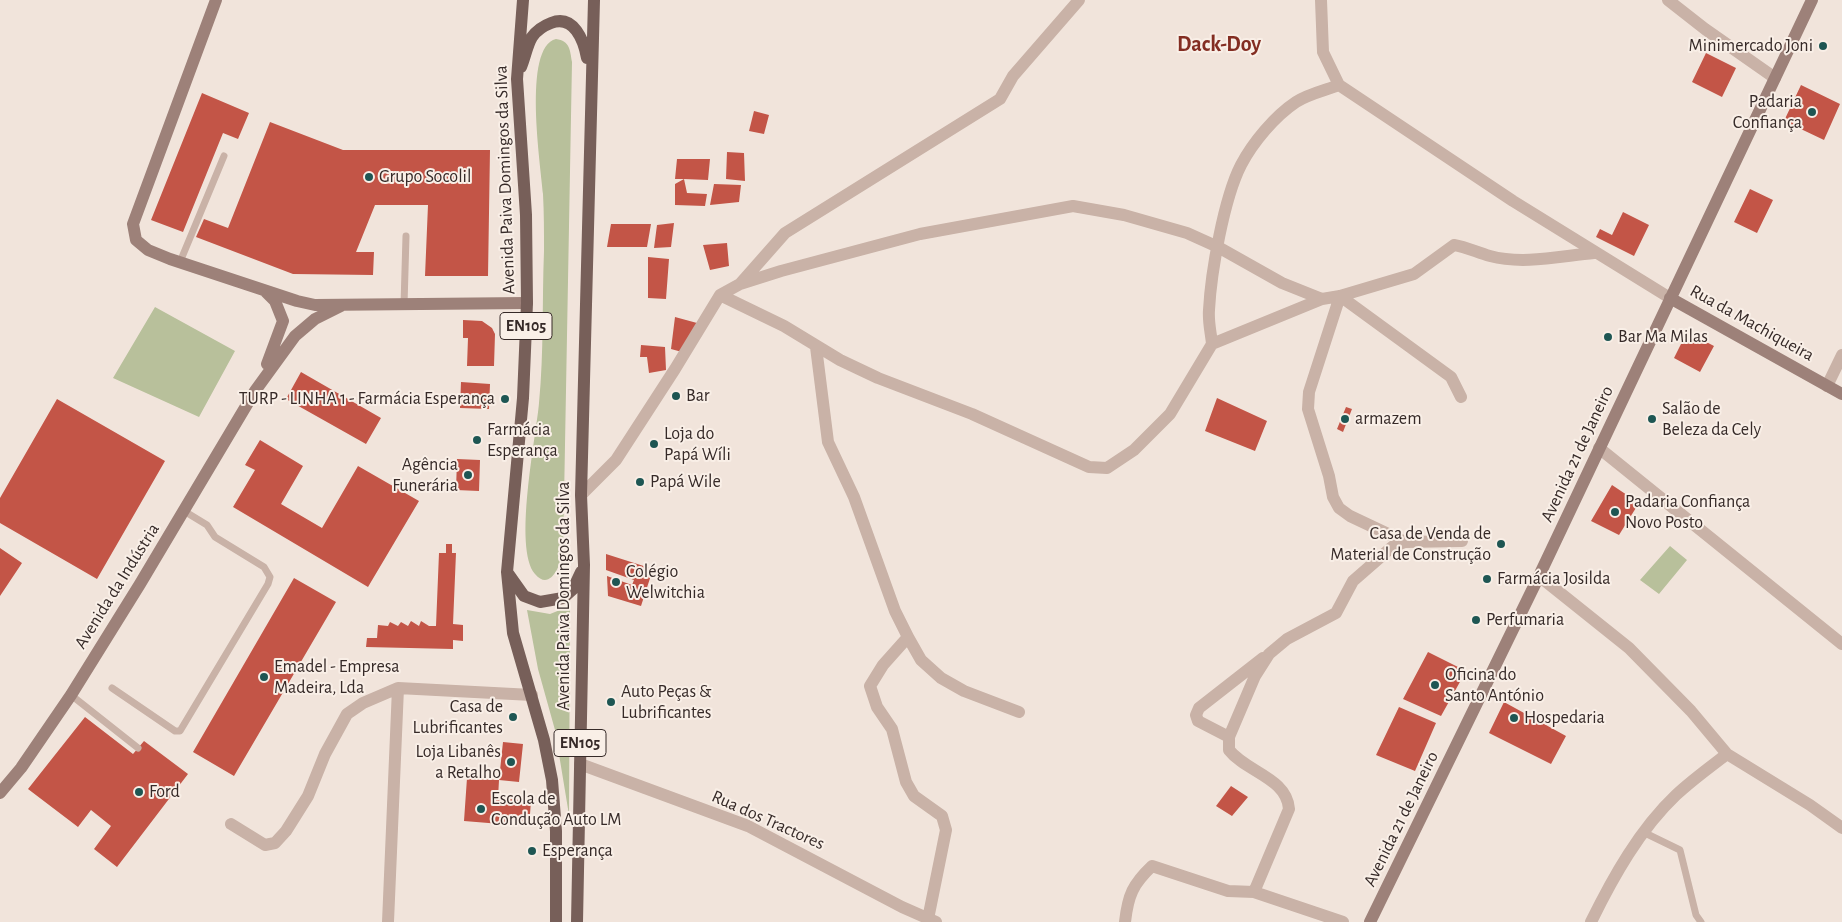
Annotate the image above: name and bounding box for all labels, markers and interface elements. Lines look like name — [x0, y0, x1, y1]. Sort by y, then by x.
district label: Dack-Doy — [1177, 31, 1261, 57]
place label: Minimercado Joni — [1689, 35, 1813, 57]
marker: Minimercado Joni — [1817, 40, 1829, 52]
street label: Avenida Paiva Domingos da Silva — [490, 65, 520, 295]
place label: Padaria Confiança — [1733, 91, 1802, 134]
marker: Padaria Confiança — [1806, 106, 1818, 118]
place label: Grupo Socolil — [379, 166, 471, 188]
marker: Grupo Socolil — [363, 171, 375, 183]
street label: Rua da Machiqueira — [1686, 280, 1818, 366]
road number: EN105 — [500, 312, 552, 340]
place label: Bar Ma Milas — [1618, 326, 1708, 348]
marker: Bar Ma Milas — [1602, 331, 1614, 343]
street label: Avenida 21 de Janeiro — [1536, 382, 1618, 526]
place label: Bar — [686, 385, 710, 407]
place label: TURP - LINHA 1 - Farmácia Esperança — [239, 388, 495, 410]
marker: Bar — [670, 390, 682, 402]
marker: TURP - LINHA 1 - Farmácia Esperança — [499, 393, 511, 405]
place label: Salão de Beleza da Cely — [1662, 398, 1761, 440]
place label: armazem — [1355, 408, 1422, 430]
marker: armazem — [1339, 413, 1351, 425]
marker: Salão de Beleza da Cely — [1646, 413, 1658, 425]
place label: Farmácia Esperança — [487, 419, 558, 462]
place label: Loja do Papá Wíli — [664, 423, 731, 466]
marker: Farmácia Esperança — [471, 434, 483, 446]
marker: Loja do Papá Wíli — [648, 438, 660, 450]
place label: Agência Funerária — [392, 454, 458, 496]
marker: Agência Funerária — [462, 469, 474, 481]
place label: Papá Wile — [650, 471, 721, 493]
marker: Papá Wile — [634, 476, 646, 488]
street label: Avenida Paiva Domingos da Silva — [553, 481, 575, 711]
place label: Padaria Confiança Novo Posto — [1625, 491, 1750, 534]
marker: Padaria Confiança Novo Posto — [1609, 506, 1621, 518]
street label: Avenida da Indústria — [70, 519, 164, 653]
place label: Casa de Venda de Material de Construção — [1330, 523, 1491, 566]
marker: Casa de Venda de Material de Construção — [1495, 538, 1507, 550]
place label: Colégio Welwitchia — [626, 561, 705, 604]
place label: Farmácia Josilda — [1497, 568, 1611, 590]
marker: Farmácia Josilda — [1481, 573, 1493, 585]
marker: Colégio Welwitchia — [610, 576, 622, 588]
place label: Perfumaria — [1486, 609, 1564, 631]
marker: Perfumaria — [1470, 614, 1482, 626]
place label: Emadel - Empresa Madeira, Lda — [274, 656, 400, 699]
place label: Oficina do Santo António — [1445, 664, 1544, 706]
marker: Emadel - Empresa Madeira, Lda — [258, 671, 270, 683]
marker: Oficina do Santo António — [1429, 679, 1441, 691]
place label: Auto Peças & Lubrificantes — [621, 681, 712, 724]
place label: Casa de Lubrificantes — [412, 696, 503, 739]
marker: Auto Peças & Lubrificantes — [605, 696, 617, 708]
place label: Hospedaria — [1524, 707, 1605, 729]
marker: Casa de Lubrificantes — [507, 711, 519, 723]
marker: Hospedaria — [1508, 712, 1520, 724]
road number: EN105 — [554, 730, 606, 756]
place label: Loja Libanês a Retalho — [415, 741, 501, 784]
street label: Avenida 21 de Janeiro — [1359, 748, 1443, 890]
marker: Loja Libanês a Retalho — [505, 756, 517, 768]
place label: Ford — [149, 781, 180, 803]
street label: Rua dos Tractores — [708, 785, 828, 855]
marker: Ford — [133, 786, 145, 798]
place label: Escola de Condução Auto LM — [491, 788, 621, 831]
marker: Escola de Condução Auto LM — [475, 803, 487, 815]
place label: Esperança — [542, 840, 613, 862]
marker: Esperança — [526, 845, 538, 857]

